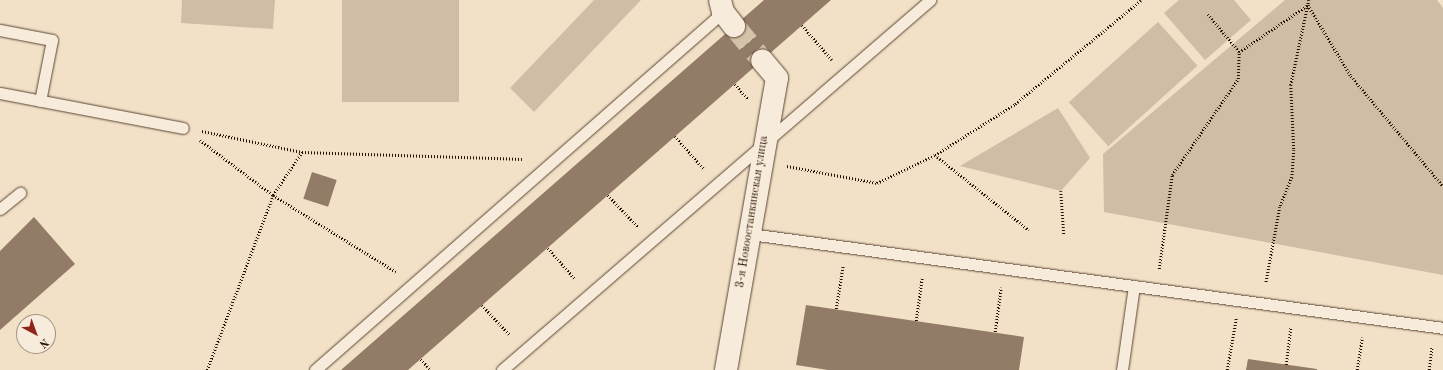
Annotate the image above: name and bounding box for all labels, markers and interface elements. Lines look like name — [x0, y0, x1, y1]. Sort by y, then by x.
street label: 3-я Новоостанкинская улица — [734, 135, 772, 289]
north arrow — [16, 314, 56, 354]
text: N — [37, 336, 50, 350]

